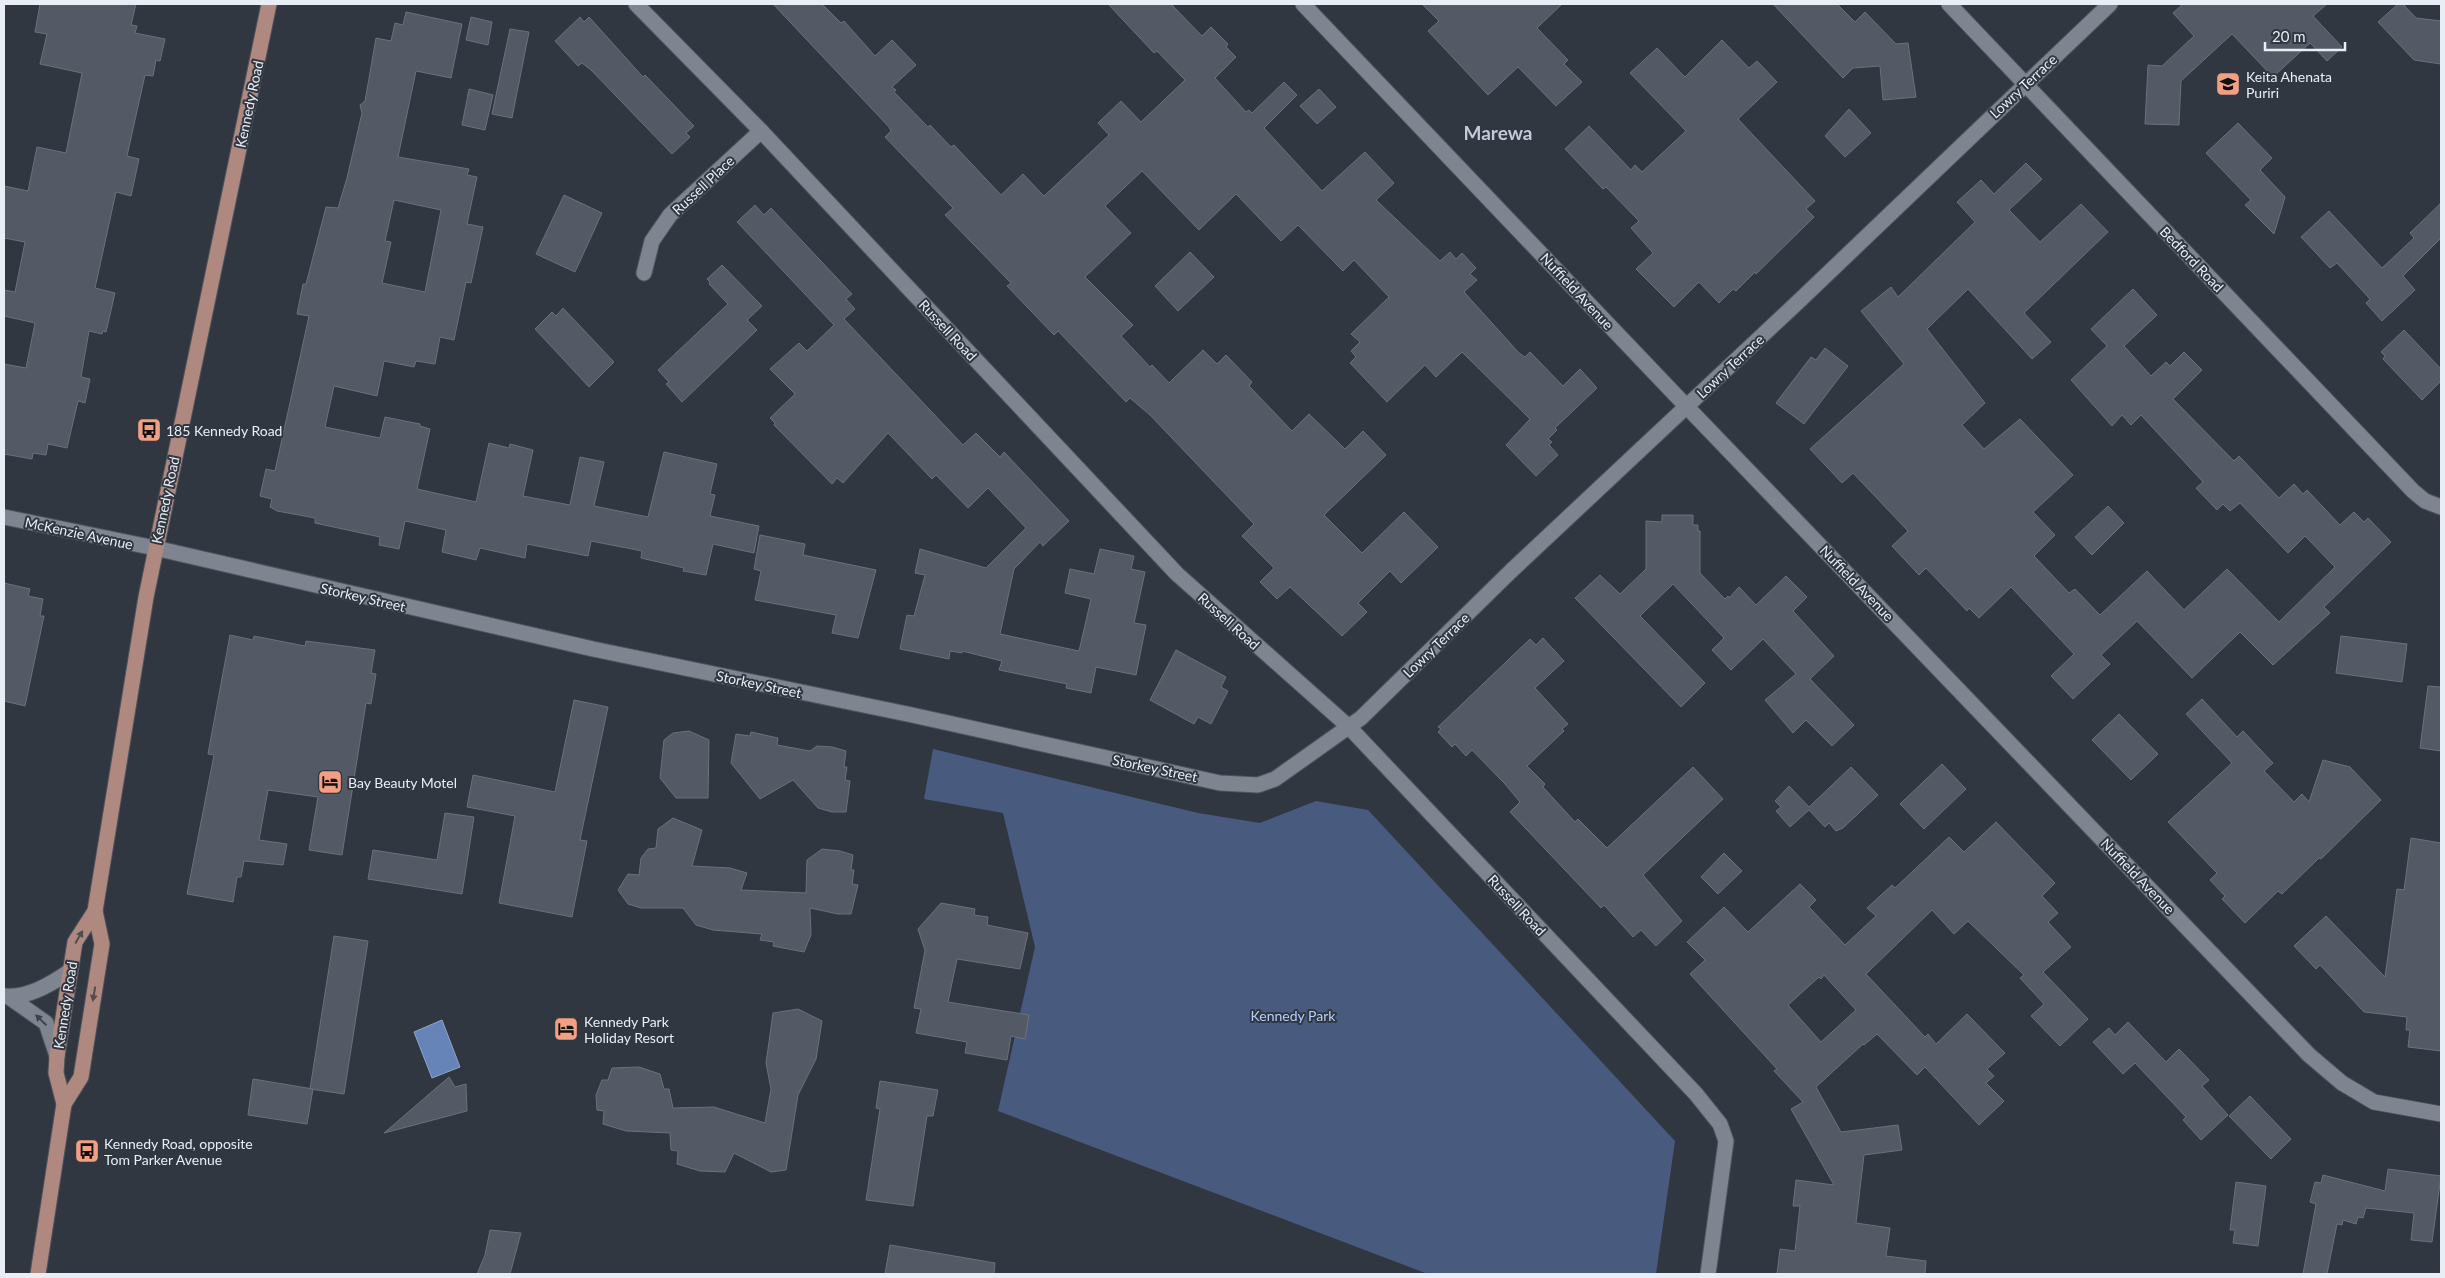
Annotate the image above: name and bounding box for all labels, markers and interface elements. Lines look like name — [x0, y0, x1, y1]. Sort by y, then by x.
scale bar — [2265, 20, 2345, 52]
text: 20 m — [2272, 27, 2306, 45]
street label: Lowry Terrace — [1986, 51, 2060, 121]
street label: Kennedy Road — [231, 59, 267, 149]
place label: Keita Ahenata Puriri — [2246, 68, 2332, 101]
school or university icon: Keita Ahenata Puriri — [2215, 71, 2241, 97]
district label: Marewa — [1464, 121, 1532, 144]
street label: Russell Place — [668, 152, 738, 218]
street label: Bedford Road — [2157, 223, 2227, 295]
street label: Nuffield Avenue — [1537, 249, 1617, 333]
street label: Russell Road — [916, 296, 980, 364]
street label: Lowry Terrace — [1693, 331, 1767, 401]
bus stop icon: 185 Kennedy Road — [136, 417, 162, 443]
place label: 185 Kennedy Road — [166, 422, 282, 439]
street label: Kennedy Road — [147, 455, 183, 545]
street label: McKenzie Avenue — [23, 513, 135, 553]
street label: Nuffield Avenue — [1817, 542, 1897, 624]
street label: Storkey Street — [319, 579, 407, 615]
street label: Russell Road — [1195, 589, 1263, 653]
street label: Lowry Terrace — [1399, 609, 1473, 681]
street label: Storkey Street — [715, 667, 803, 701]
street label: Storkey Street — [1111, 751, 1199, 785]
hotel icon: Bay Beauty Motel — [317, 769, 343, 795]
place label: Bay Beauty Motel — [348, 774, 457, 791]
street label: Nuffield Avenue — [2098, 835, 2178, 917]
street label: Russell Road — [1485, 871, 1549, 939]
one-way arrow — [74, 930, 83, 943]
street label: Kennedy Road — [50, 960, 80, 1050]
one-way arrow — [90, 986, 98, 1002]
park label: Kennedy Park — [1251, 1007, 1336, 1024]
place label: Kennedy Park Holiday Resort — [584, 1013, 674, 1046]
one-way arrow — [35, 1014, 47, 1026]
hotel icon: Kennedy Park Holiday Resort — [553, 1016, 579, 1042]
place label: Kennedy Road, opposite Tom Parker Avenue — [104, 1135, 253, 1168]
bus stop icon: Kennedy Road, opposite Tom Parker Avenue — [74, 1138, 100, 1164]

